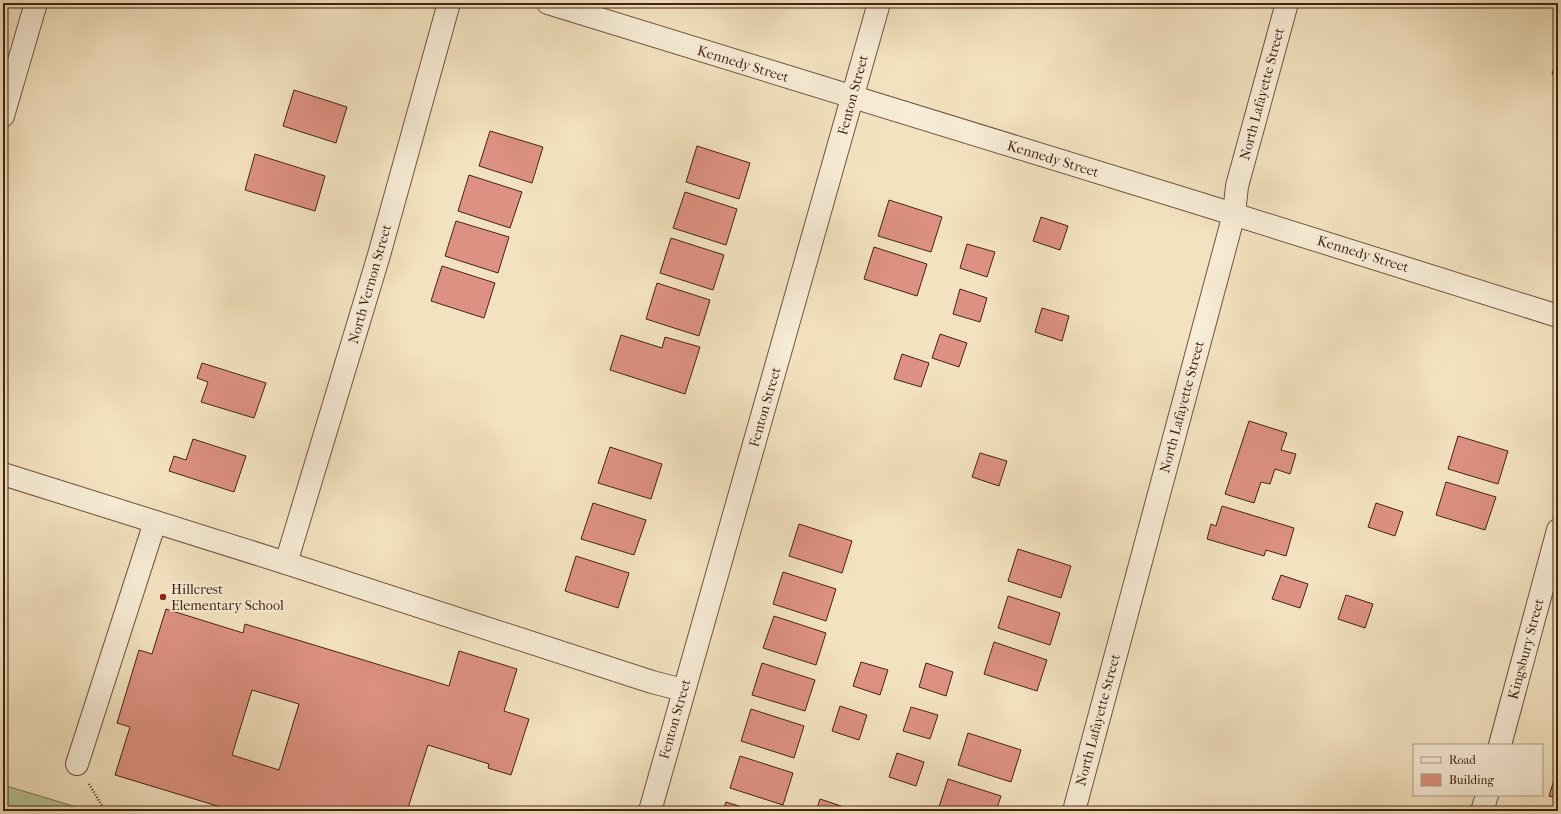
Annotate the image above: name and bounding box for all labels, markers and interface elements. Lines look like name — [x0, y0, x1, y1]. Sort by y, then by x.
street label: North Lafayette Street — [1236, 26, 1288, 162]
street label: Kennedy Street — [695, 42, 791, 86]
street label: Fenton Street — [834, 53, 872, 137]
street label: Kennedy Street — [1005, 137, 1101, 181]
street label: North Vernon Street — [345, 222, 395, 346]
street label: Kennedy Street — [1315, 232, 1411, 276]
street label: North Lafayette Street — [1156, 339, 1208, 475]
street label: Fenton Street — [745, 365, 785, 449]
place label: Hillcrest Elementary School — [171, 581, 284, 614]
marker: Hillcrest Elementary School — [158, 592, 168, 602]
street label: Kingsbury Street — [1504, 597, 1548, 701]
street label: North Lafayette Street — [1072, 652, 1124, 788]
street label: Fenton Street — [655, 677, 695, 761]
legend — [1413, 744, 1543, 796]
text: Road — [1449, 753, 1476, 767]
text: Building — [1449, 773, 1494, 787]

